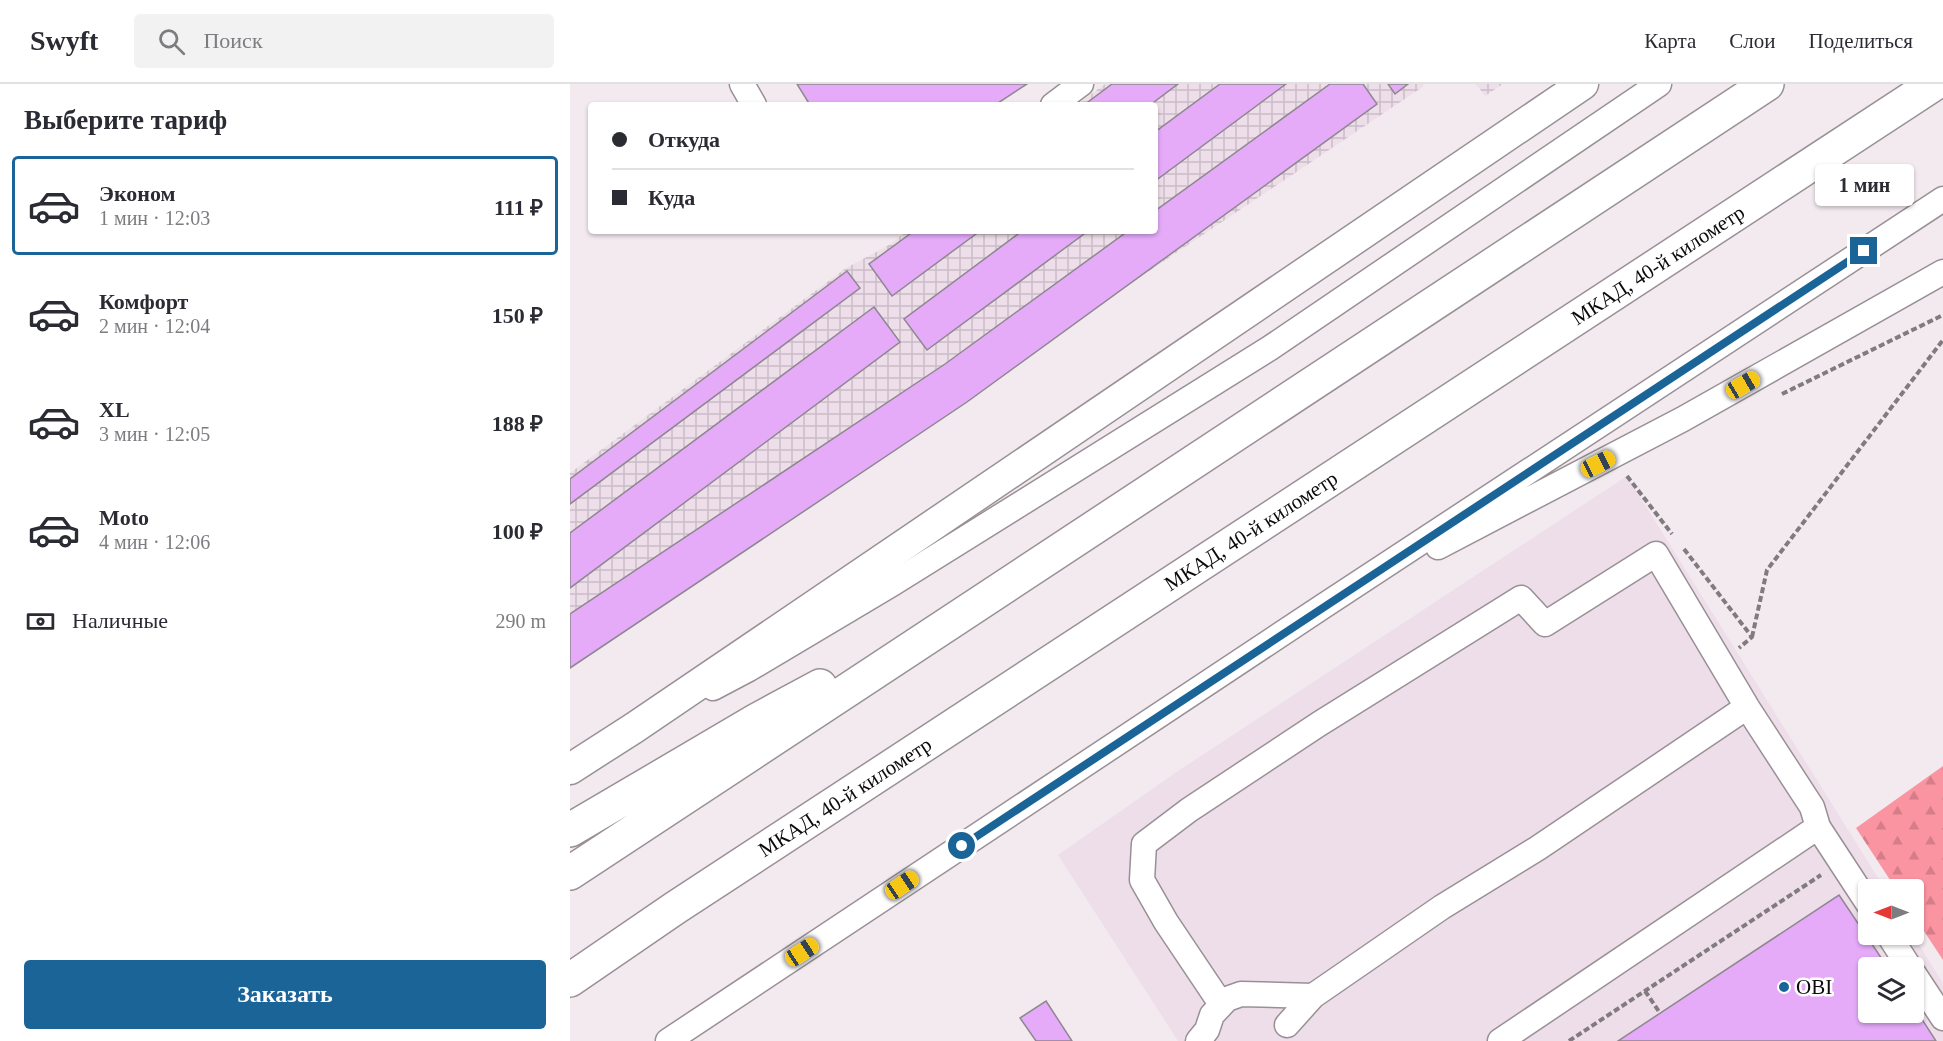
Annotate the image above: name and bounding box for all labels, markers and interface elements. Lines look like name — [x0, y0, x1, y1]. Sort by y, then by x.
search box — [134, 14, 554, 68]
text: Swyft — [30, 25, 98, 56]
icon: search — [155, 25, 188, 58]
text: Поиск — [203, 28, 263, 53]
text: Карта — [1644, 29, 1696, 53]
text: Слои — [1729, 29, 1775, 53]
text: Поделиться — [1808, 29, 1913, 53]
text: Выберите тариф — [24, 105, 227, 135]
text: Откуда — [648, 127, 720, 152]
callout: 1 мин — [1814, 164, 1914, 206]
text: 1 мин — [1839, 174, 1890, 196]
icon: car — [27, 179, 81, 233]
text: Эконом — [99, 181, 176, 206]
text: Куда — [648, 185, 695, 210]
text: 111 ₽ — [494, 195, 543, 220]
street label: МКАД, 40-й километр — [1567, 200, 1749, 330]
text: 1 мин · 12:03 — [99, 207, 210, 229]
route end — [1850, 237, 1877, 264]
icon: car — [27, 287, 81, 341]
text: Комфорт — [99, 289, 188, 314]
text: 150 ₽ — [492, 303, 543, 328]
text: 2 мин · 12:04 — [99, 315, 210, 337]
car — [1723, 368, 1763, 402]
icon: car — [27, 395, 81, 449]
text: XL — [99, 397, 130, 422]
text: 188 ₽ — [492, 411, 543, 436]
text: 3 мин · 12:05 — [99, 423, 210, 445]
car — [1578, 448, 1618, 480]
street label: МКАД, 40-й километр — [1160, 466, 1342, 596]
icon: car — [27, 503, 81, 557]
text: Moto — [99, 505, 149, 530]
text: 100 ₽ — [492, 519, 543, 544]
text: 4 мин · 12:06 — [99, 531, 210, 553]
icon: cash — [24, 605, 57, 638]
text: Наличные — [72, 608, 168, 633]
text: 290 m — [495, 610, 546, 632]
street label: МКАД, 40-й километр — [754, 732, 936, 862]
route start — [948, 832, 975, 859]
car — [882, 867, 922, 903]
north arrow — [1858, 879, 1924, 945]
map controls — [1858, 879, 1924, 1023]
car — [782, 935, 822, 969]
button: layers — [1858, 957, 1924, 1023]
button: Заказать — [24, 960, 546, 1029]
place label: OBI — [1796, 975, 1832, 999]
marker: OBI — [1777, 980, 1791, 994]

